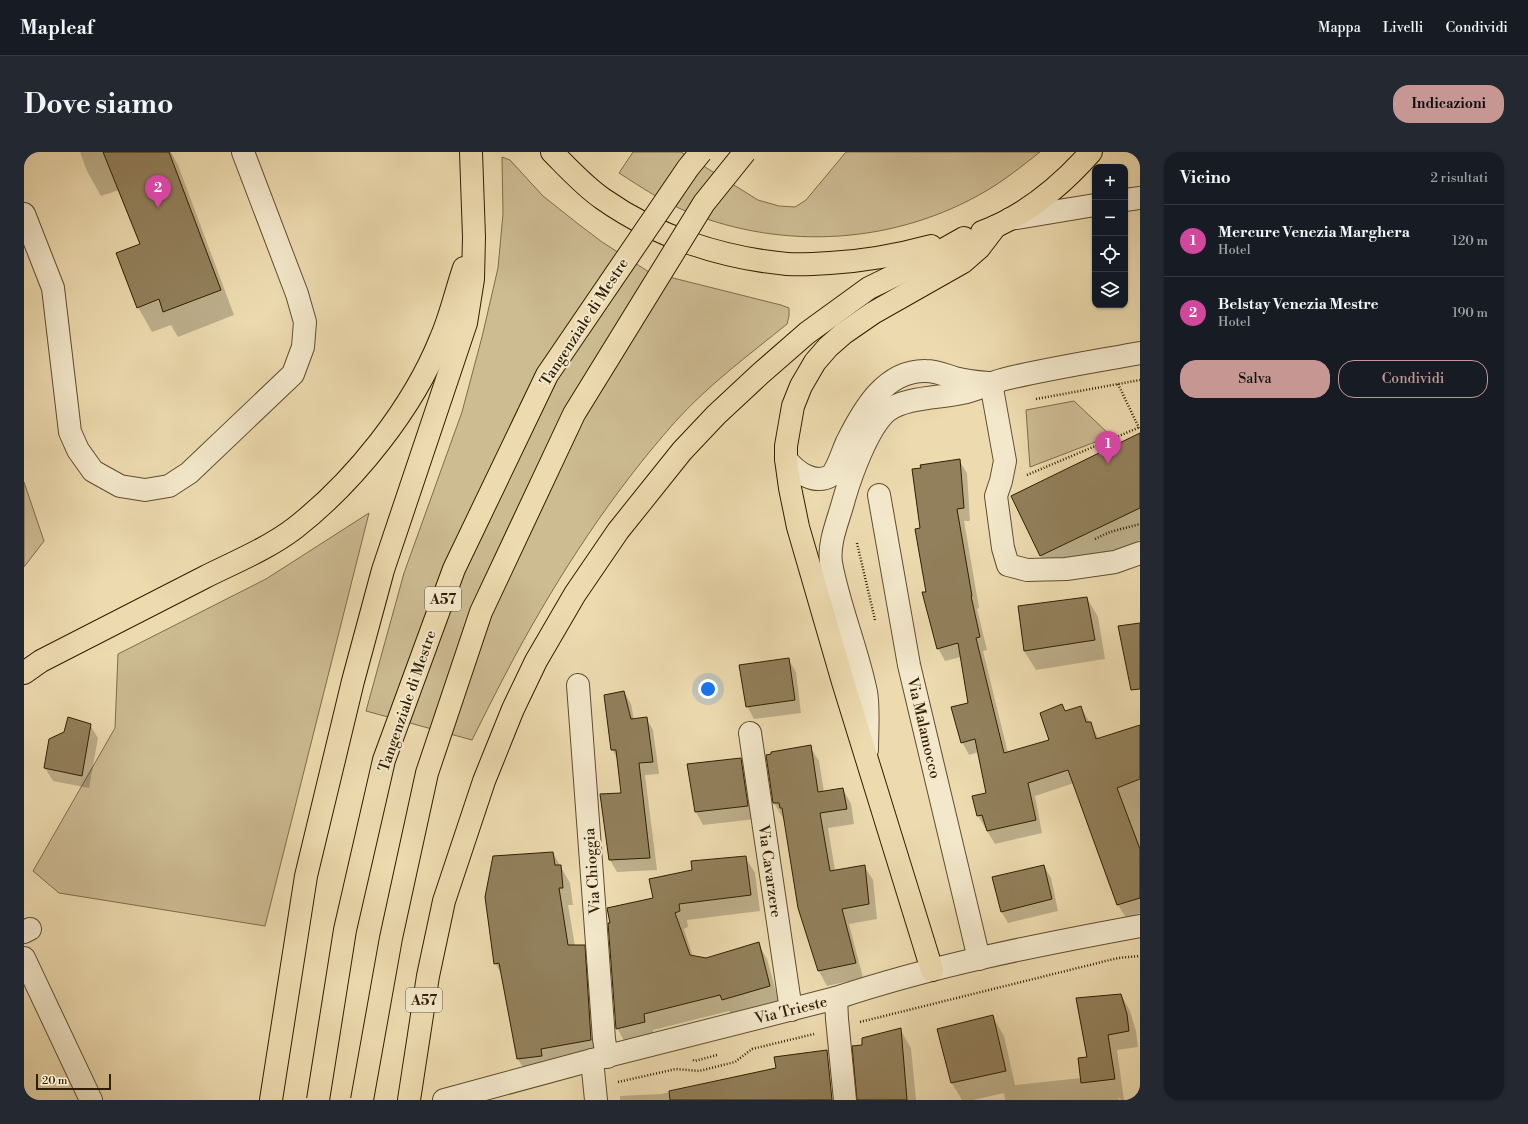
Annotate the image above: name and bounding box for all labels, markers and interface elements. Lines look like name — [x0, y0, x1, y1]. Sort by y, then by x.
text: Mapleaf — [20, 16, 93, 40]
text: Mappa — [1318, 19, 1361, 37]
text: Livelli — [1383, 19, 1423, 37]
text: Condividi — [1445, 19, 1508, 37]
button: Indicazioni — [1393, 85, 1504, 123]
text: Dove siamo — [24, 87, 173, 122]
map controls — [1092, 164, 1128, 308]
button: + — [1092, 164, 1128, 200]
text: Vicino — [1180, 167, 1231, 189]
text: 2 risultati — [1431, 170, 1488, 186]
pin: 2 — [145, 175, 171, 208]
button: − — [1092, 200, 1128, 236]
text: Mercure Venezia Marghera — [1218, 223, 1410, 242]
text: 1 — [1190, 233, 1196, 249]
text: 120 m — [1452, 233, 1488, 249]
button: locate — [1092, 236, 1128, 272]
text: Hotel — [1218, 242, 1251, 258]
street label: Tangenziale di Mestre — [536, 255, 633, 390]
button: layers — [1092, 272, 1128, 308]
text: Belstay Venezia Mestre — [1218, 295, 1379, 314]
text: 2 — [1189, 305, 1197, 321]
text: 190 m — [1452, 305, 1488, 321]
text: Hotel — [1218, 314, 1251, 330]
button: Salva — [1180, 360, 1330, 398]
button: Condividi — [1338, 360, 1488, 398]
pin: 1 — [1095, 431, 1121, 464]
road number: A57 — [425, 587, 461, 611]
street label: Tangenziale di Mestre — [374, 628, 441, 774]
street label: Via Malamocco — [902, 675, 944, 781]
your location — [698, 679, 718, 699]
street label: Via Cavarzere — [753, 822, 785, 919]
street label: Via Chioggia — [580, 827, 605, 916]
road number: A57 — [406, 988, 442, 1012]
street label: Via Trieste — [752, 992, 829, 1029]
scale bar — [36, 1072, 111, 1091]
text: 20 m — [42, 1074, 67, 1088]

